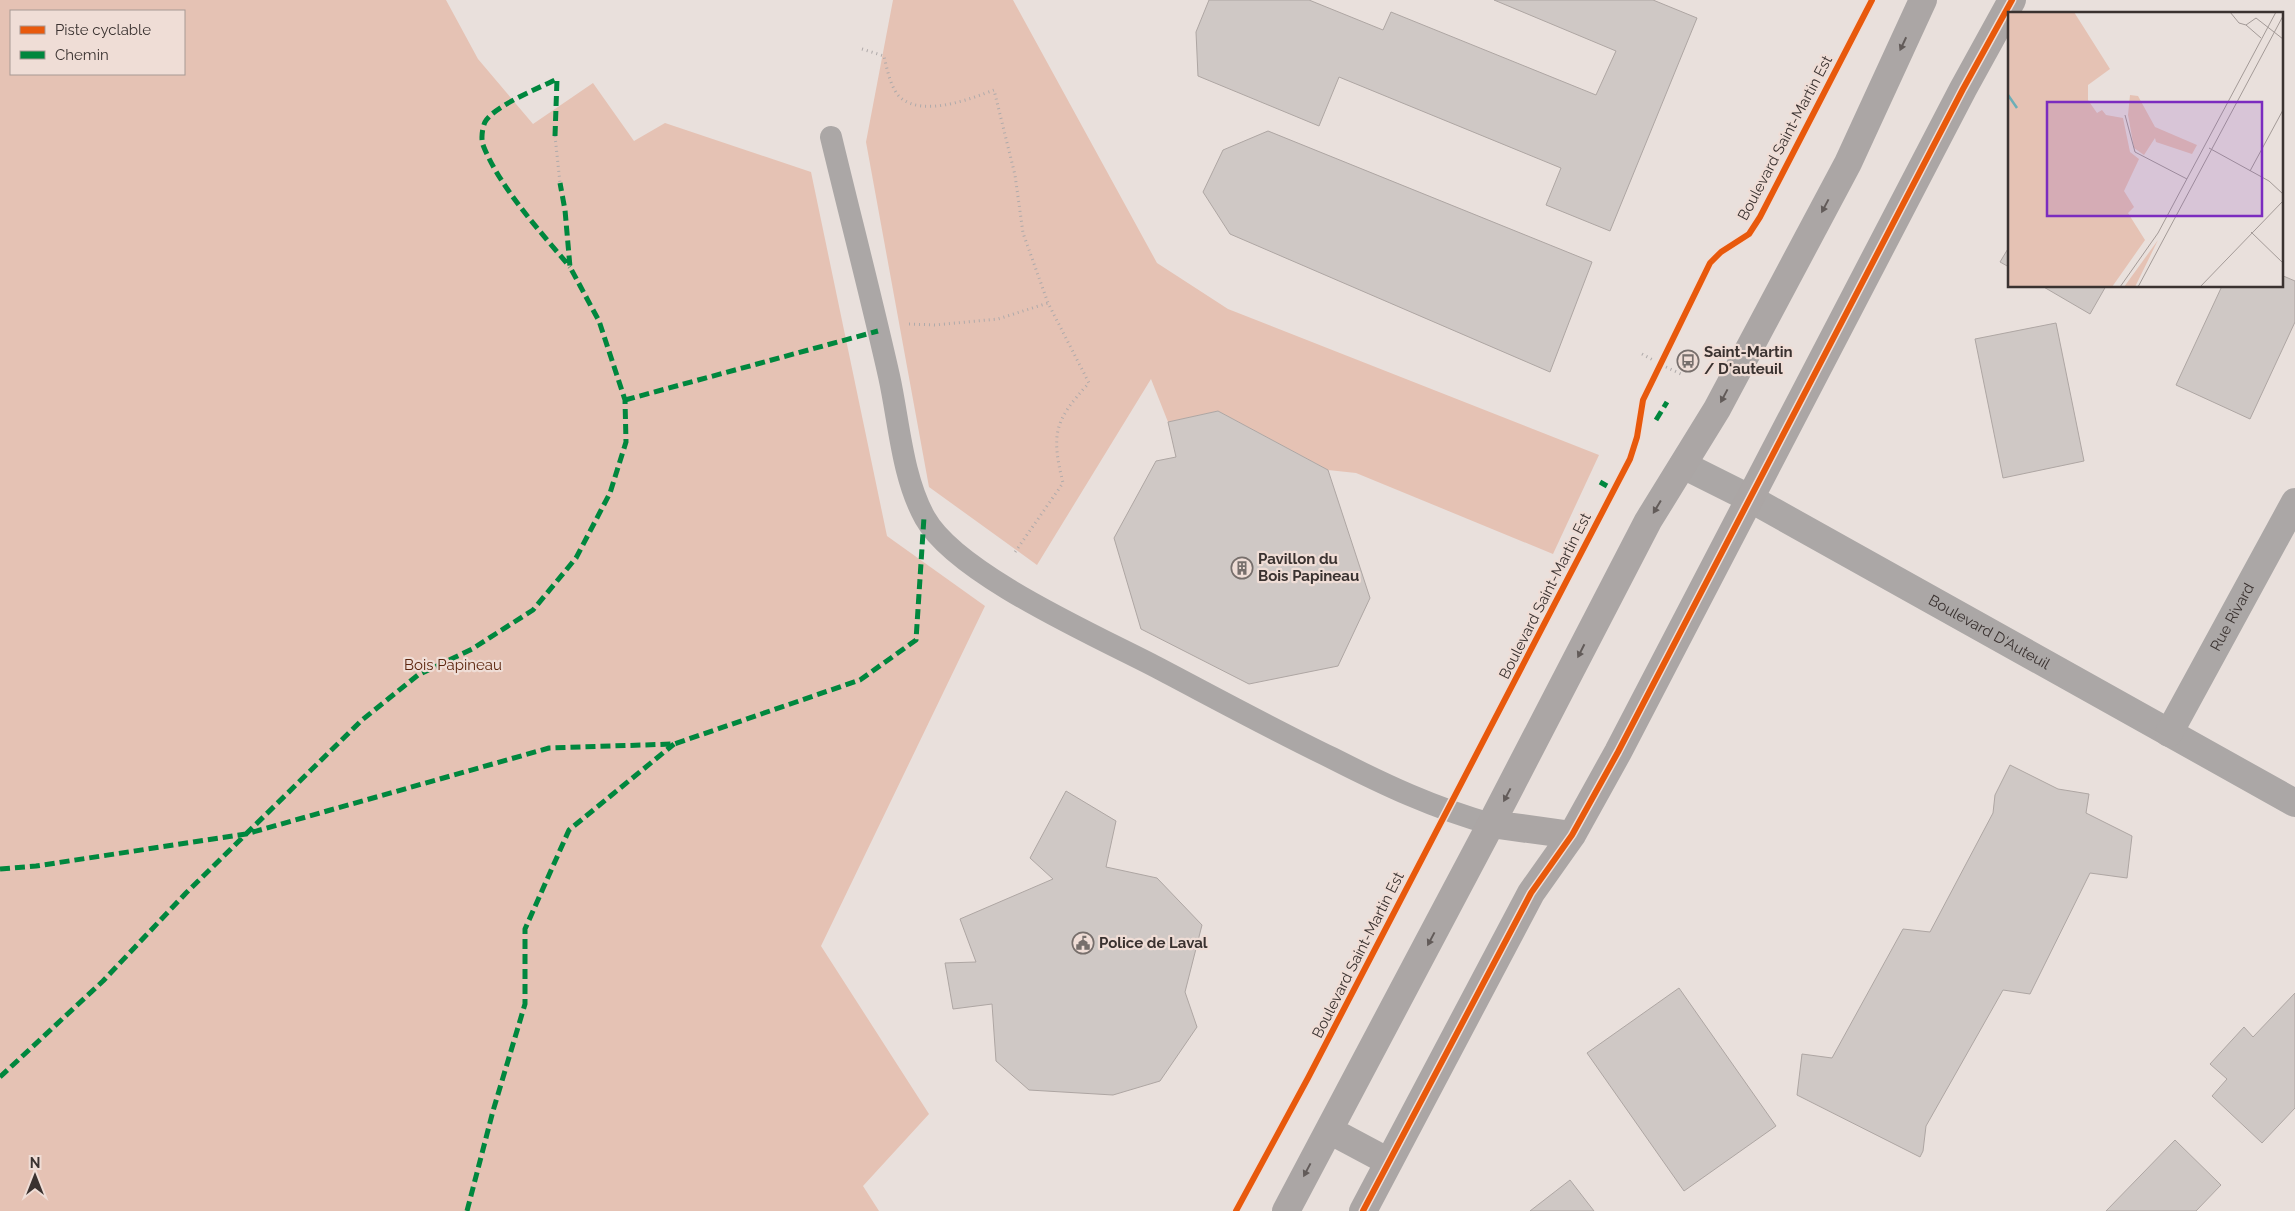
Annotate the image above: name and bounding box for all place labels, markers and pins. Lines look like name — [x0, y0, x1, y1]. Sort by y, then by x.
place label: Saint-Martin / D'auteuil — [1704, 343, 1793, 378]
bus stop icon: Saint-Martin / D'auteuil — [1676, 349, 1700, 373]
place label: Pavillon du Bois Papineau — [1258, 550, 1359, 585]
building icon: Pavillon du Bois Papineau — [1230, 556, 1254, 580]
public building icon: Police de Laval — [1071, 931, 1095, 955]
place label: Police de Laval — [1099, 934, 1208, 952]

